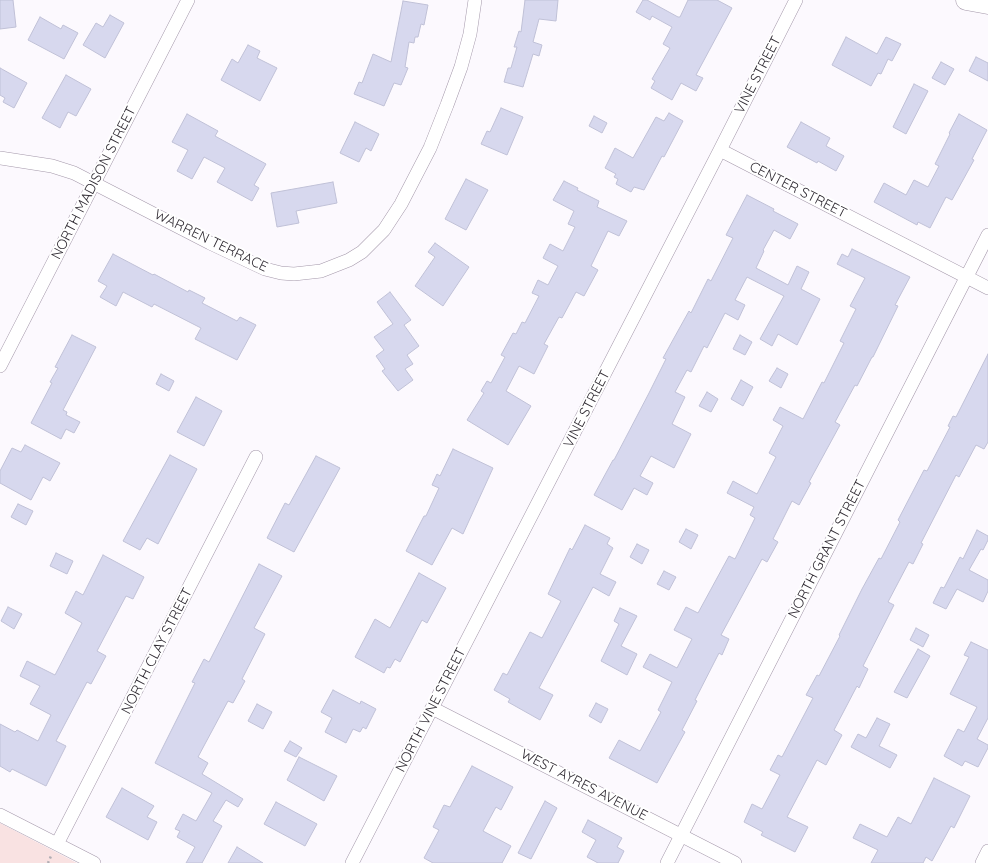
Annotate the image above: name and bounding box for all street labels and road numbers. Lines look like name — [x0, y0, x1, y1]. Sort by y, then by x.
street label: VINE STREET — [731, 33, 785, 117]
street label: NORTH MADISON STREET — [48, 104, 140, 262]
street label: CENTER STREET — [747, 158, 849, 222]
street label: WARREN TERRACE — [151, 206, 271, 276]
street label: VINE STREET — [560, 367, 614, 451]
street label: NORTH GRANT STREET — [785, 477, 869, 621]
street label: NORTH CLAY STREET — [118, 585, 196, 717]
street label: NORTH VINE STREET — [392, 645, 470, 775]
street label: WEST AYRES AVENUE — [518, 746, 650, 824]

